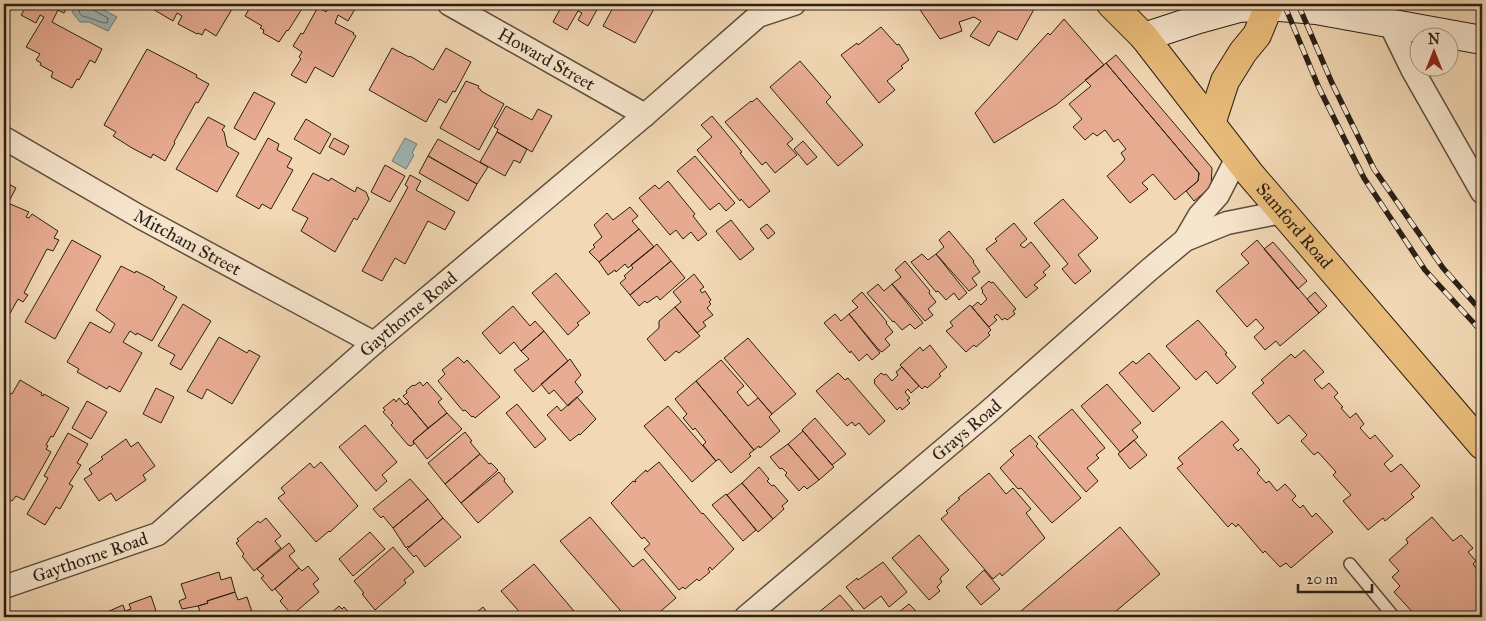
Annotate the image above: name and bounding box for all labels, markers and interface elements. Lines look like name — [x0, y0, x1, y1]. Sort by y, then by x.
street label: Howard Street — [494, 23, 599, 96]
north arrow — [1408, 28, 1458, 78]
text: N — [1428, 31, 1440, 48]
street label: Samford Road — [1251, 178, 1337, 273]
street label: Mitcham Street — [130, 205, 245, 281]
street label: Gaythorne Road — [355, 267, 462, 362]
street label: Grays Road — [927, 394, 1006, 466]
street label: Gaythorne Road — [29, 527, 151, 587]
scale bar — [1298, 561, 1372, 593]
text: 20 m — [1306, 570, 1338, 588]

